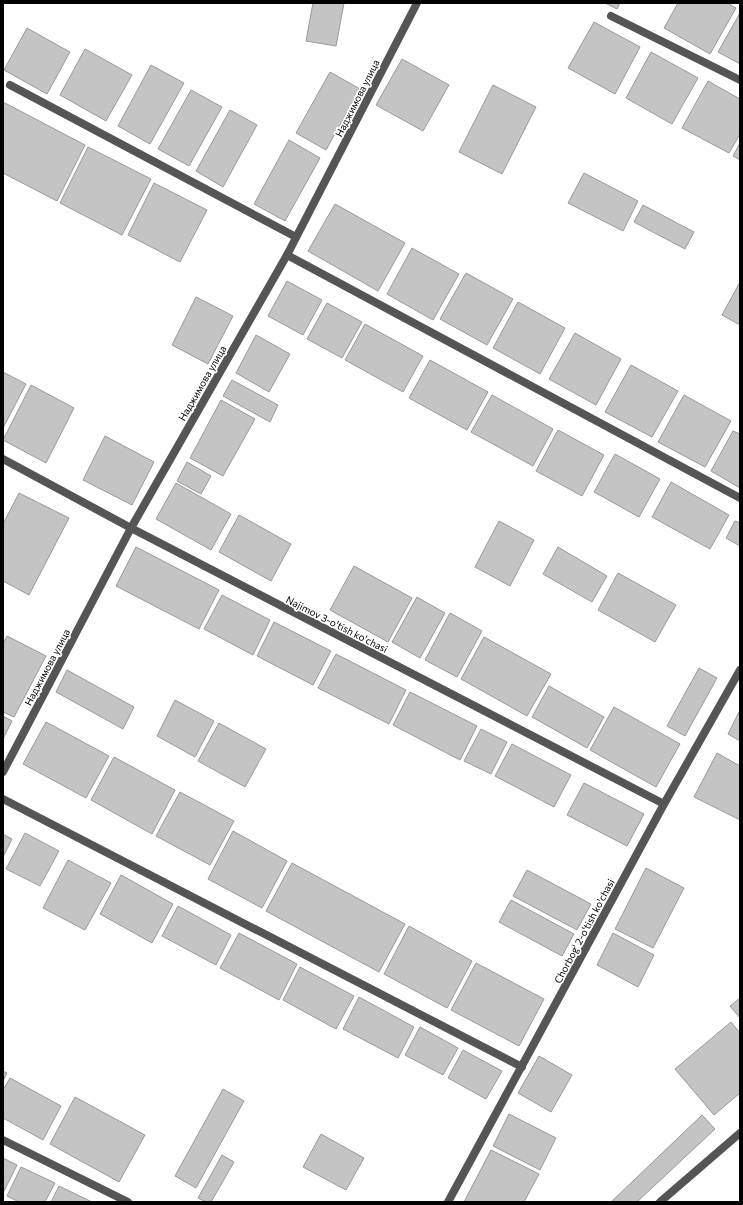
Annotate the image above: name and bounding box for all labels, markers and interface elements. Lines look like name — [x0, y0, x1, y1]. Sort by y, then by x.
street label: Наджимова улица — [332, 57, 382, 139]
street label: Наджимова улица — [176, 343, 228, 423]
street label: Najimov 3-o'tish ko'chasi — [284, 593, 390, 655]
street label: Наджимова улица — [22, 627, 72, 707]
street label: Chorbog' 2-o'tish ko'chasi — [551, 877, 617, 985]

